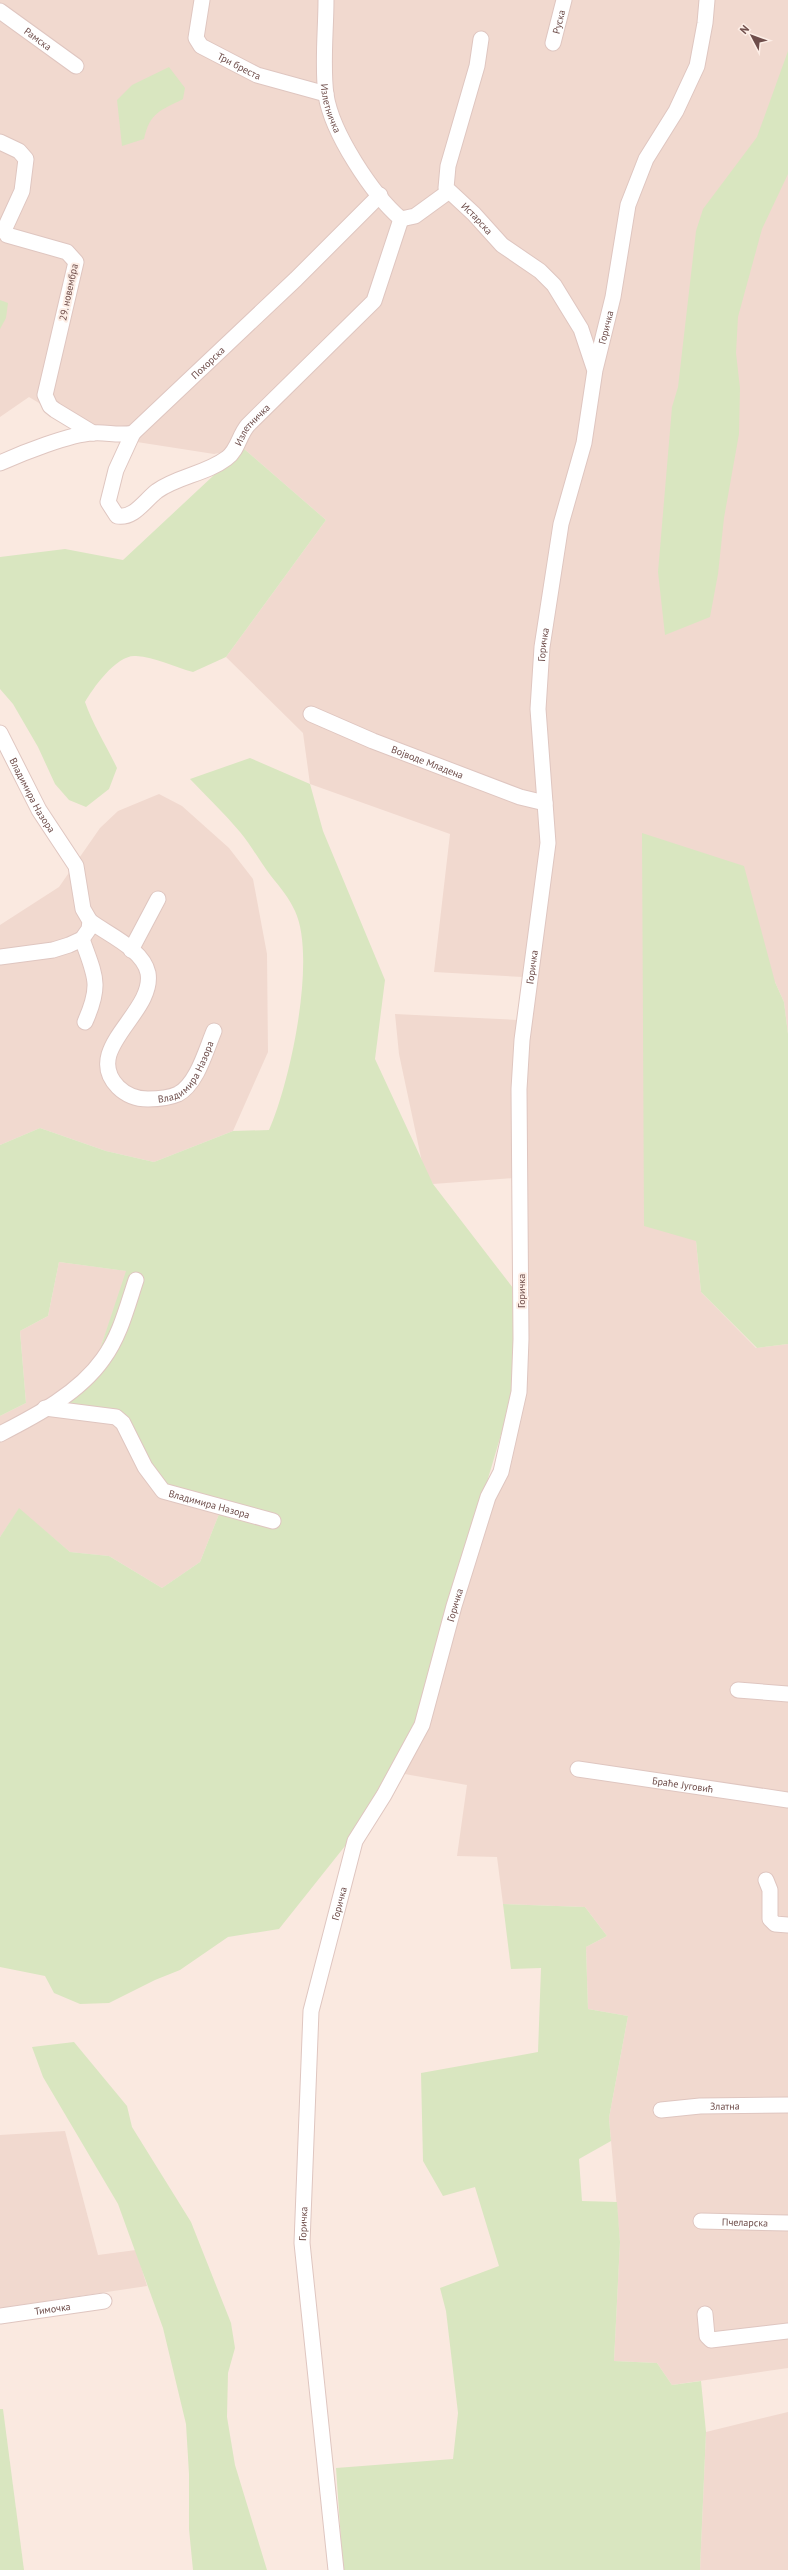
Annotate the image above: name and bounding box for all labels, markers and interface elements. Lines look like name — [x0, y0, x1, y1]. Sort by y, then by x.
street label: Руска — [550, 8, 568, 35]
north arrow — [732, 16, 772, 56]
text: N — [737, 22, 752, 37]
street label: Рамска — [21, 25, 54, 53]
street label: Три бреста — [215, 50, 262, 83]
street label: Излетничка — [318, 83, 344, 135]
street label: Истарска — [459, 200, 495, 237]
street label: 29. новембра — [56, 262, 81, 322]
street label: Горичка — [596, 309, 616, 346]
street label: Похорска — [188, 344, 228, 382]
street label: Излетничка — [232, 401, 273, 448]
street label: Горичка — [535, 627, 552, 662]
street label: Војводе Младена — [389, 743, 465, 782]
street label: Владимира Назора — [6, 755, 58, 835]
street label: Горичка — [523, 949, 541, 985]
street label: Владимира Назора — [157, 1039, 217, 1106]
street label: Горичка — [515, 1274, 528, 1308]
street label: Владимира Назора — [167, 1487, 251, 1521]
street label: Горичка — [444, 1587, 466, 1623]
street label: Браће Југовић — [651, 1774, 714, 1796]
street label: Горичка — [329, 1885, 350, 1922]
street label: Златна — [710, 2100, 740, 2113]
street label: Горичка — [296, 2206, 310, 2241]
street label: Пчеларска — [722, 2215, 768, 2230]
street label: Тимочка — [34, 2300, 72, 2318]

